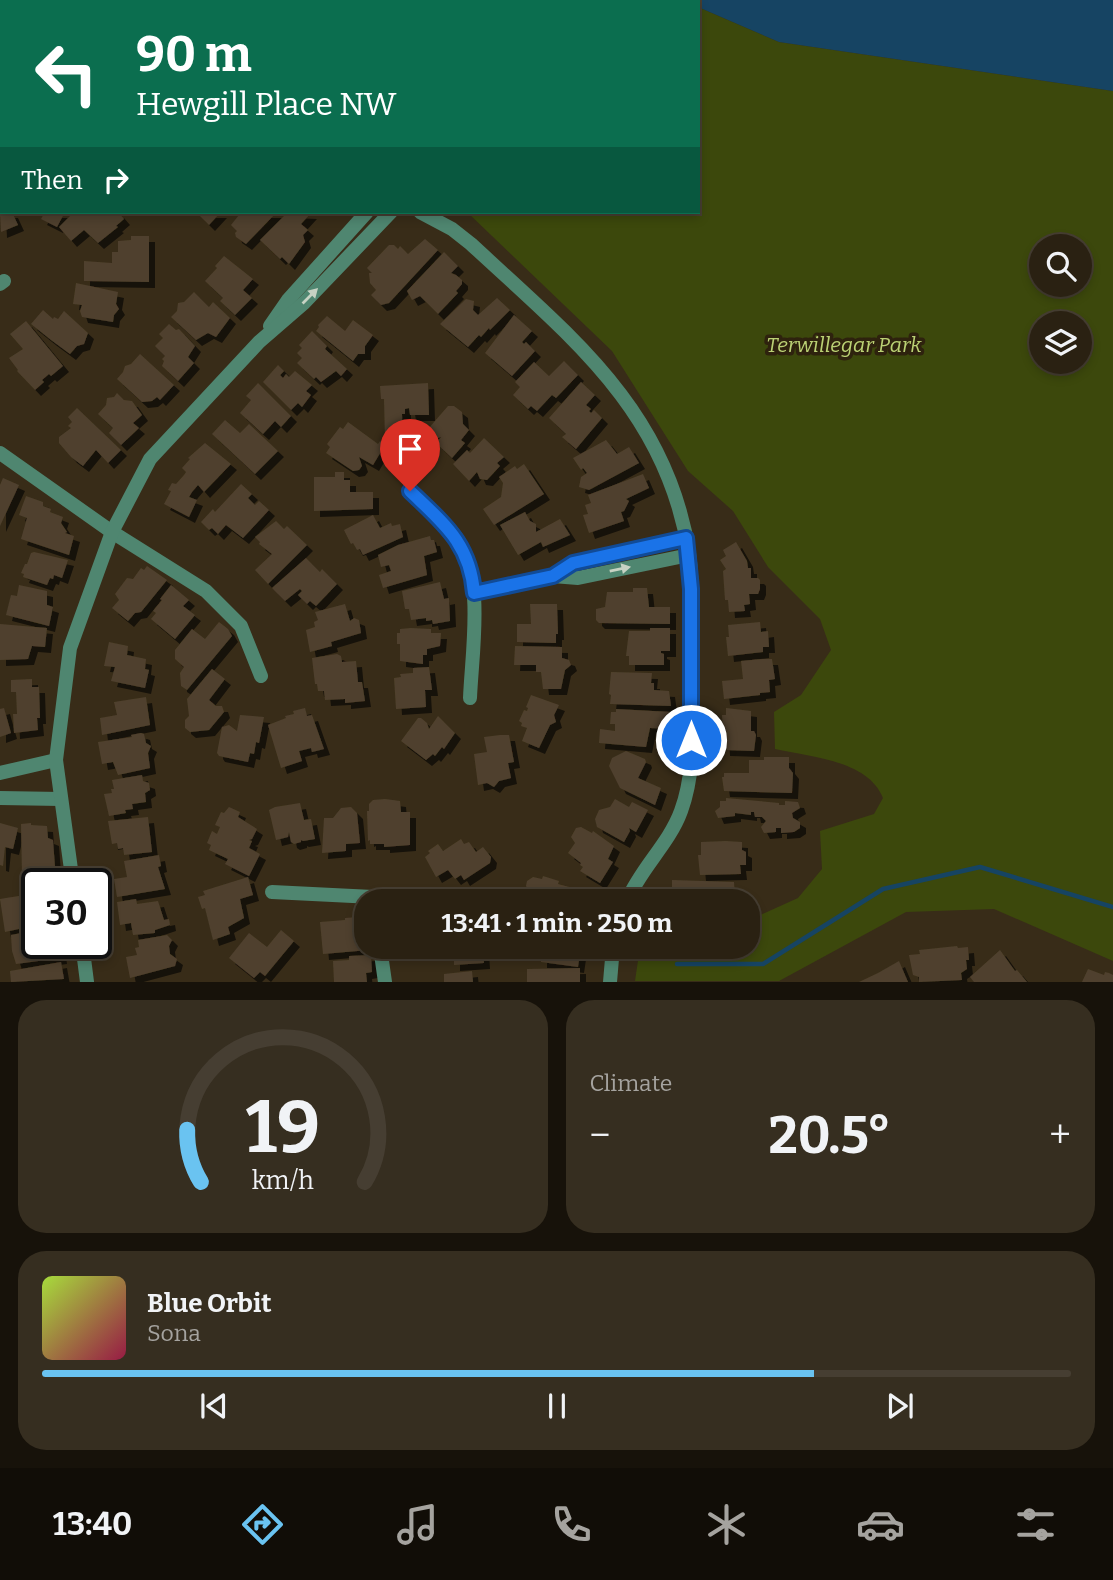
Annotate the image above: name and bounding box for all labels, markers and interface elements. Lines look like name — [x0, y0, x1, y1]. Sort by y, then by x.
text: 90 m — [136, 25, 252, 84]
icon: left — [21, 28, 112, 119]
text: Hewgill Place NW — [136, 85, 397, 123]
icon: right — [97, 161, 135, 199]
text: Then — [21, 165, 83, 196]
map controls — [1029, 234, 1092, 374]
button: search — [1029, 234, 1092, 297]
one-way arrow — [302, 288, 319, 305]
button: layers — [1029, 311, 1092, 374]
park label: Terwillegar Park — [766, 332, 922, 358]
pin — [380, 419, 440, 491]
icon: arrive — [391, 430, 429, 468]
one-way arrow — [609, 564, 631, 575]
position arrow — [654, 703, 728, 777]
speed limit sign: 30 — [21, 868, 112, 959]
text: 13:41 · 1 min · 250 m — [442, 908, 672, 939]
text: Climate — [590, 1069, 672, 1097]
text: 19 — [246, 1085, 320, 1172]
text: 20.5° — [768, 1104, 891, 1167]
text: − — [590, 1112, 610, 1158]
text: + — [1049, 1112, 1071, 1158]
text: km/h — [252, 1166, 314, 1196]
text: Blue Orbit — [147, 1288, 271, 1319]
text: Sona — [147, 1319, 201, 1347]
icon: previous — [195, 1387, 233, 1425]
icon: pause — [538, 1387, 576, 1425]
icon: next — [881, 1387, 919, 1425]
icon: directions — [238, 1500, 287, 1549]
icon: music — [393, 1500, 442, 1549]
icon: phone — [547, 1500, 596, 1549]
icon: climate — [702, 1500, 751, 1549]
icon: car — [856, 1500, 905, 1549]
icon: filters — [1011, 1500, 1060, 1549]
text: 13:40 — [53, 1505, 132, 1543]

